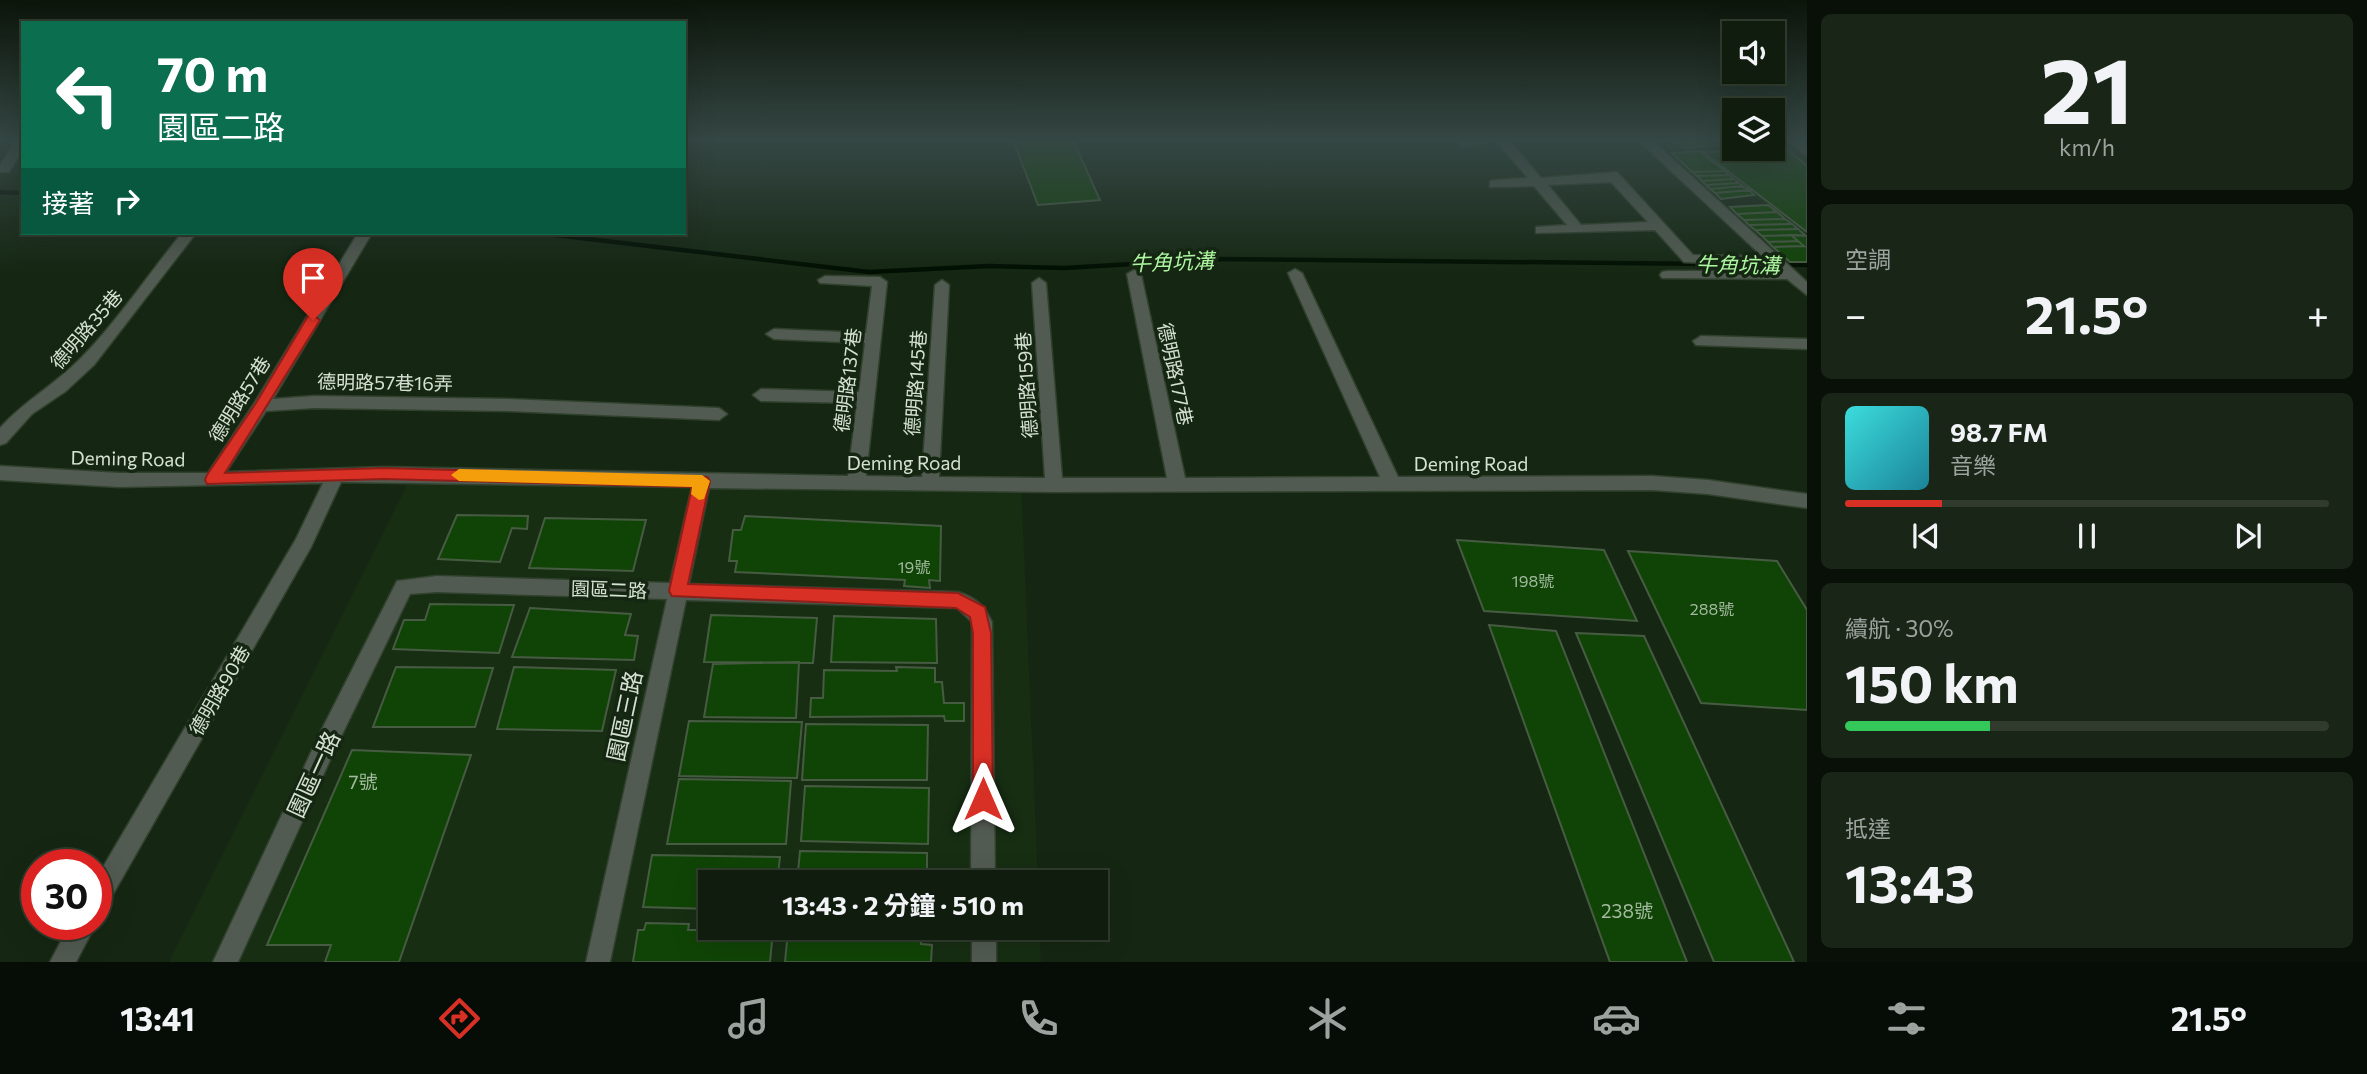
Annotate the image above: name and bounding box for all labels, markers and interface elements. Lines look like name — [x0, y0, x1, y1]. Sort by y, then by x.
map controls — [1722, 21, 1785, 161]
button: sound — [1722, 21, 1785, 84]
text: 21 — [2041, 31, 2133, 143]
text: 70 m — [157, 42, 268, 102]
icon: left — [42, 49, 133, 140]
button: layers — [1722, 98, 1785, 161]
text: 園區二路 — [157, 106, 285, 146]
text: km/h — [2059, 133, 2115, 161]
icon: right — [108, 182, 146, 220]
text: 接著 — [42, 187, 94, 218]
text: 空調 — [1845, 245, 1891, 273]
water label: 牛角坑溝 — [1130, 247, 1217, 275]
pin — [283, 248, 343, 320]
water label: 牛角坑溝 — [1696, 251, 1783, 277]
icon: arrive — [294, 259, 332, 297]
text: 21.5° — [2025, 281, 2148, 345]
street label: 德明路35巷 — [45, 285, 127, 373]
text: − — [1845, 290, 1867, 337]
text: + — [2307, 290, 2329, 337]
street label: 德明路177巷 — [1154, 321, 1198, 427]
street label: 德明路137巷 — [829, 327, 865, 433]
street label: 德明路145巷 — [900, 329, 930, 437]
street label: 德明路159巷 — [1011, 331, 1041, 439]
street label: 德明路57巷 — [204, 352, 274, 446]
street label: 德明路57巷16弄 — [317, 369, 453, 395]
text: 98.7 FM — [1950, 416, 2048, 447]
street label: Deming Road — [70, 446, 186, 470]
street label: Deming Road — [847, 451, 961, 474]
text: 音樂 — [1950, 451, 1996, 479]
street label: Deming Road — [1414, 452, 1528, 475]
icon: previous — [1907, 517, 1945, 555]
icon: pause — [2068, 517, 2106, 555]
icon: next — [2229, 517, 2267, 555]
house number: 19號 — [898, 557, 930, 576]
house number: 198號 — [1512, 571, 1554, 590]
street label: 園區二路 — [571, 576, 647, 602]
house number: 288號 — [1690, 599, 1734, 618]
text: 續航 · 30% — [1845, 614, 1954, 642]
street label: 德明路90巷 — [184, 641, 254, 739]
text: 150 km — [1845, 650, 2019, 714]
street label: 園區三路 — [601, 668, 647, 764]
street label: 園區一路 — [281, 726, 345, 822]
position arrow — [946, 762, 1020, 836]
house number: 7號 — [348, 770, 378, 793]
text: 抵達 — [1845, 814, 1891, 842]
speed limit sign: 30 — [21, 849, 112, 940]
text: 13:43 — [1845, 850, 1975, 914]
text: 13:43 · 2 分鐘 · 510 m — [782, 889, 1024, 920]
house number: 238號 — [1601, 899, 1653, 922]
icon: directions — [435, 994, 484, 1043]
icon: music — [724, 994, 773, 1043]
icon: phone — [1014, 994, 1063, 1043]
icon: climate — [1303, 994, 1352, 1043]
icon: car — [1592, 994, 1641, 1043]
icon: filters — [1882, 994, 1931, 1043]
text: 13:41 — [120, 998, 195, 1038]
text: 21.5° — [2171, 998, 2247, 1038]

